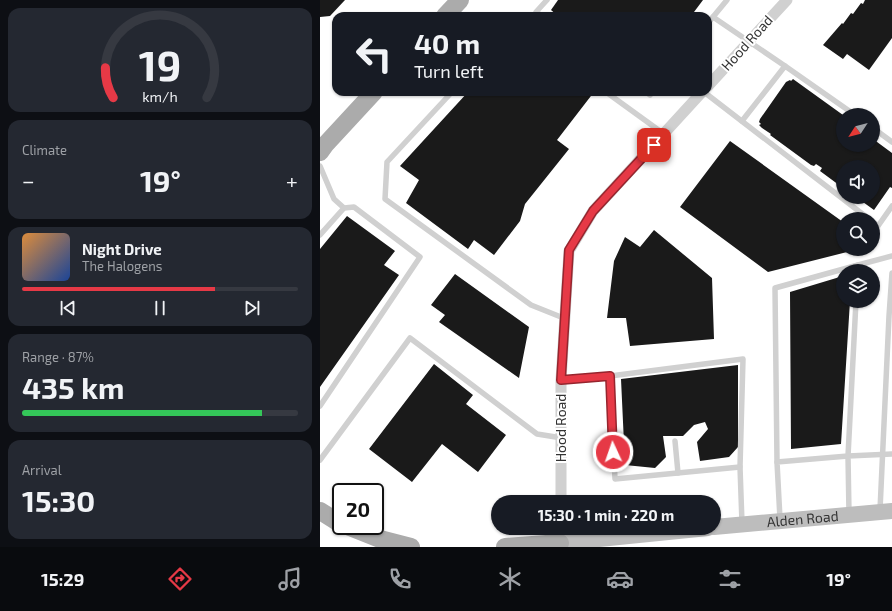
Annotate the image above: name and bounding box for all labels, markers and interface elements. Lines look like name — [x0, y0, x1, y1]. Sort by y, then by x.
street label: Hood Road — [717, 11, 776, 74]
text: 40 m — [414, 26, 480, 60]
icon: left — [348, 28, 400, 80]
text: 19 — [139, 39, 181, 89]
text: Turn left — [414, 60, 484, 82]
text: km/h — [142, 88, 178, 105]
north arrow — [836, 108, 880, 152]
map controls — [836, 108, 880, 308]
pin — [637, 128, 671, 162]
icon: arrive — [643, 134, 665, 156]
text: Climate — [22, 142, 67, 158]
button: sound — [836, 160, 880, 204]
text: 19° — [140, 162, 181, 198]
text: − — [22, 167, 35, 193]
text: + — [286, 167, 298, 193]
button: search — [836, 212, 880, 256]
text: Night Drive — [82, 240, 162, 258]
text: The Halogens — [82, 258, 162, 274]
button: layers — [836, 264, 880, 308]
icon: previous — [57, 297, 79, 319]
icon: pause — [149, 297, 171, 319]
icon: next — [241, 297, 263, 319]
text: Range · 87% — [22, 349, 94, 365]
text: 435 km — [22, 369, 124, 405]
street label: Hood Road — [552, 394, 569, 462]
position arrow — [592, 431, 634, 473]
text: Arrival — [22, 462, 62, 478]
text: 15:30 — [22, 482, 95, 518]
speed limit sign: 20 — [332, 483, 384, 535]
text: 15:30 · 1 min · 220 m — [538, 506, 674, 524]
street label: Alden Road — [766, 507, 839, 530]
icon: directions — [166, 565, 194, 593]
icon: music — [276, 565, 304, 593]
icon: phone — [386, 565, 414, 593]
icon: climate — [496, 565, 524, 593]
icon: car — [606, 565, 634, 593]
icon: filters — [716, 565, 744, 593]
text: 15:29 — [41, 568, 84, 590]
text: 19° — [826, 568, 851, 590]

